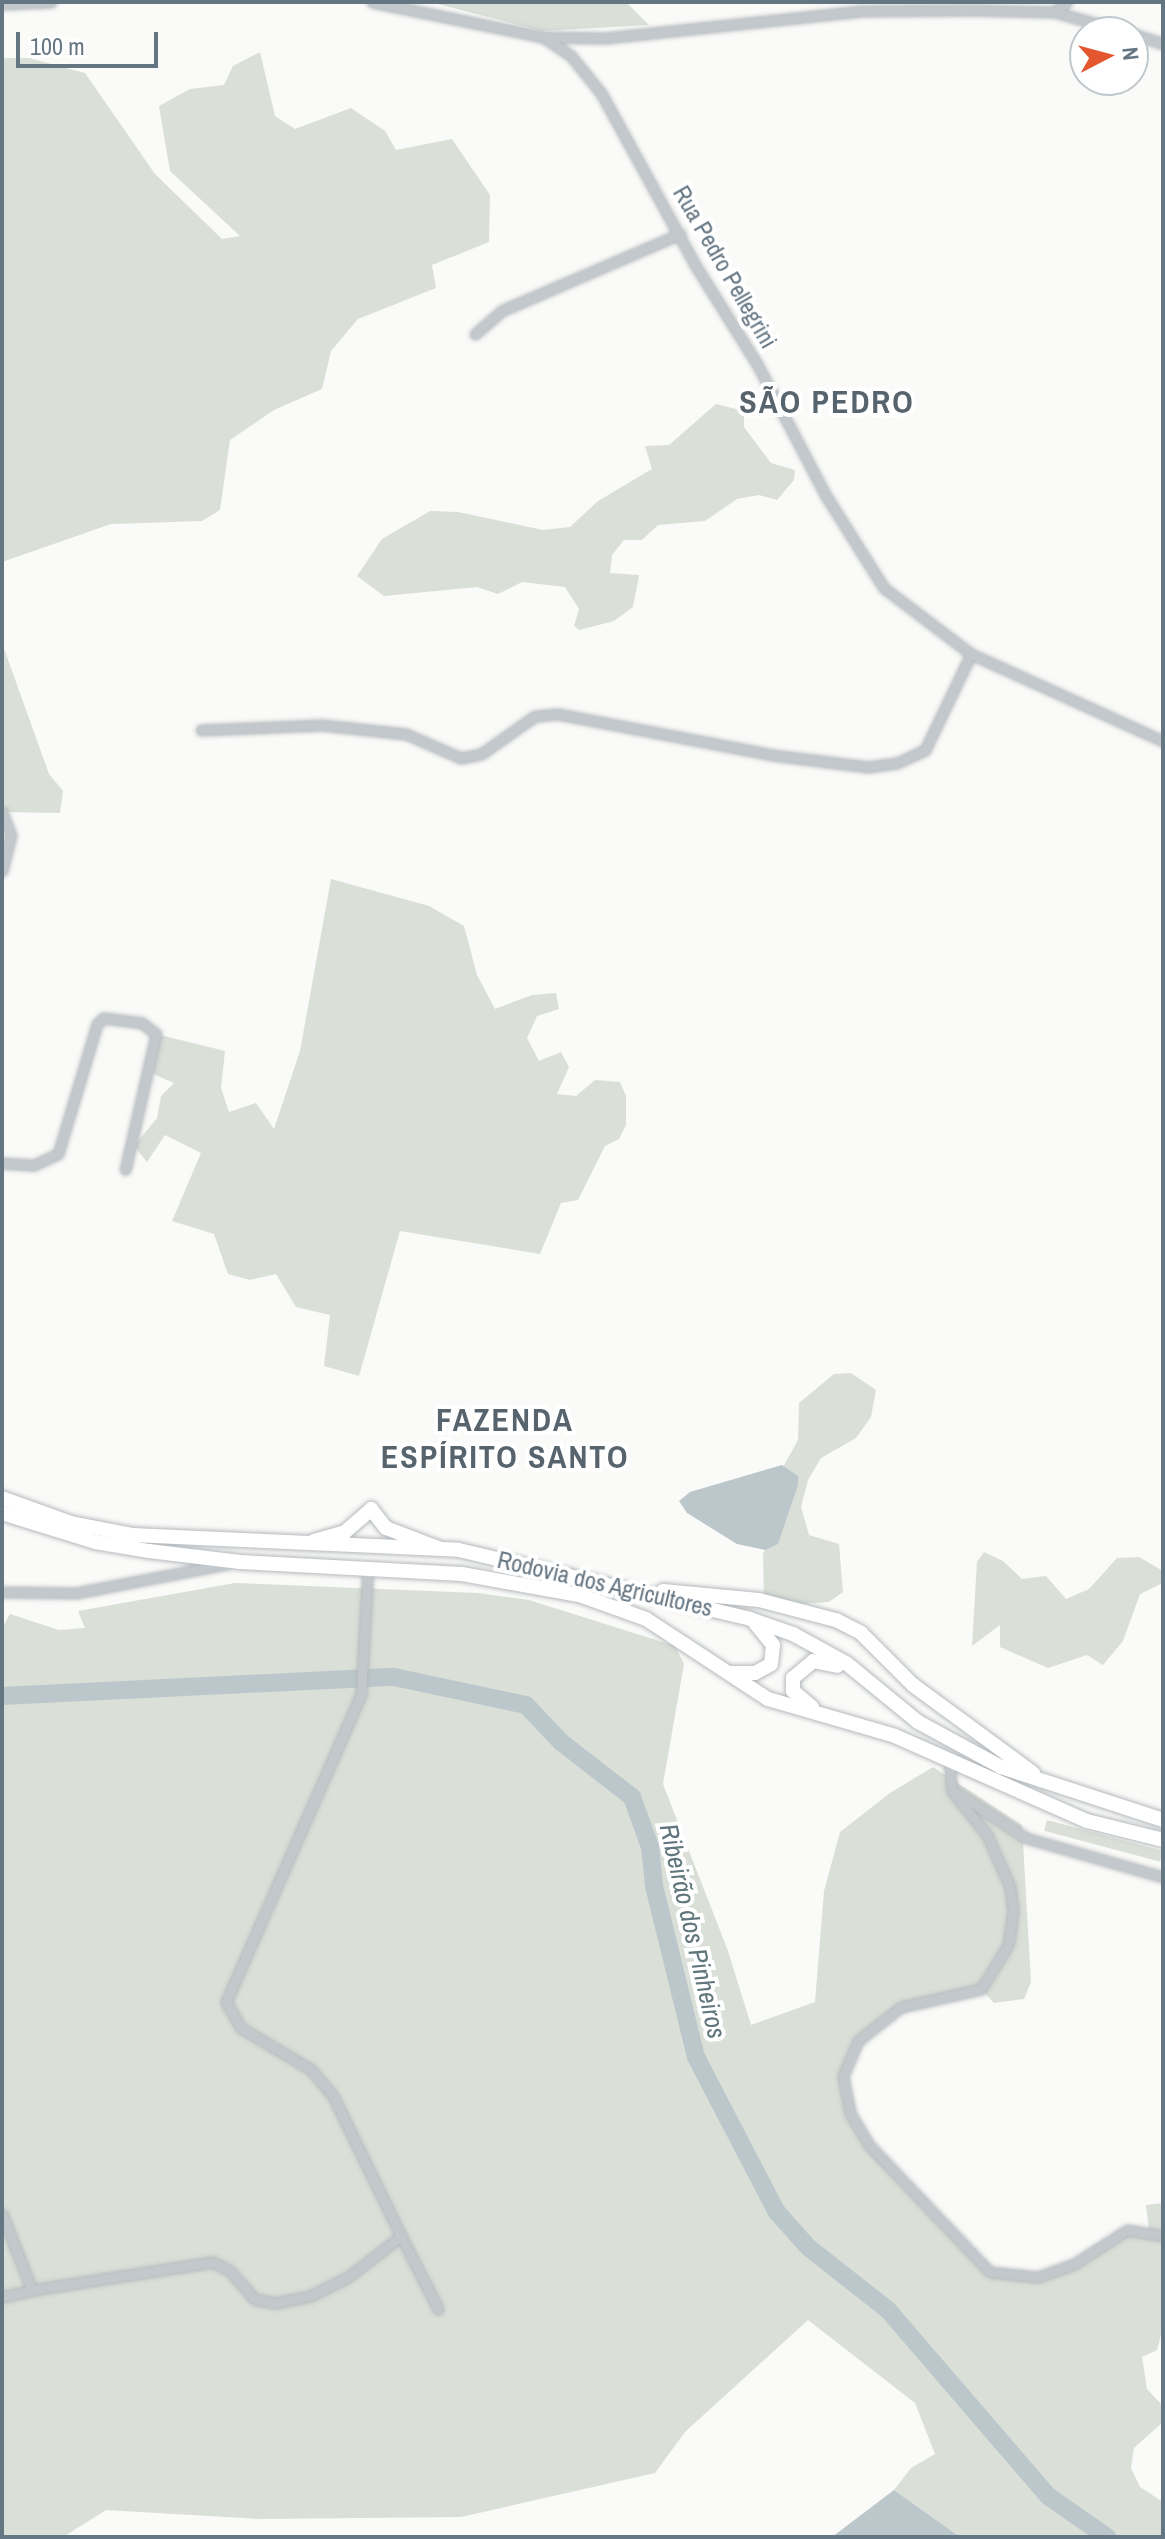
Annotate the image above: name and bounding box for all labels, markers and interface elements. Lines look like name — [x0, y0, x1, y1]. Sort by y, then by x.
scale bar — [20, 16, 162, 66]
north arrow — [1069, 16, 1149, 96]
text: 100 m — [30, 30, 85, 62]
text: N — [1115, 46, 1146, 62]
street label: Rua Pedro Pellegrini — [667, 181, 783, 353]
district label: SÃO PEDRO — [739, 383, 915, 421]
district label: FAZENDA ESPÍRITO SANTO — [381, 1402, 629, 1477]
street label: Rodovia dos Agricultores — [494, 1545, 716, 1623]
water label: Ribeirão dos Pinheiros — [653, 1821, 733, 2041]

